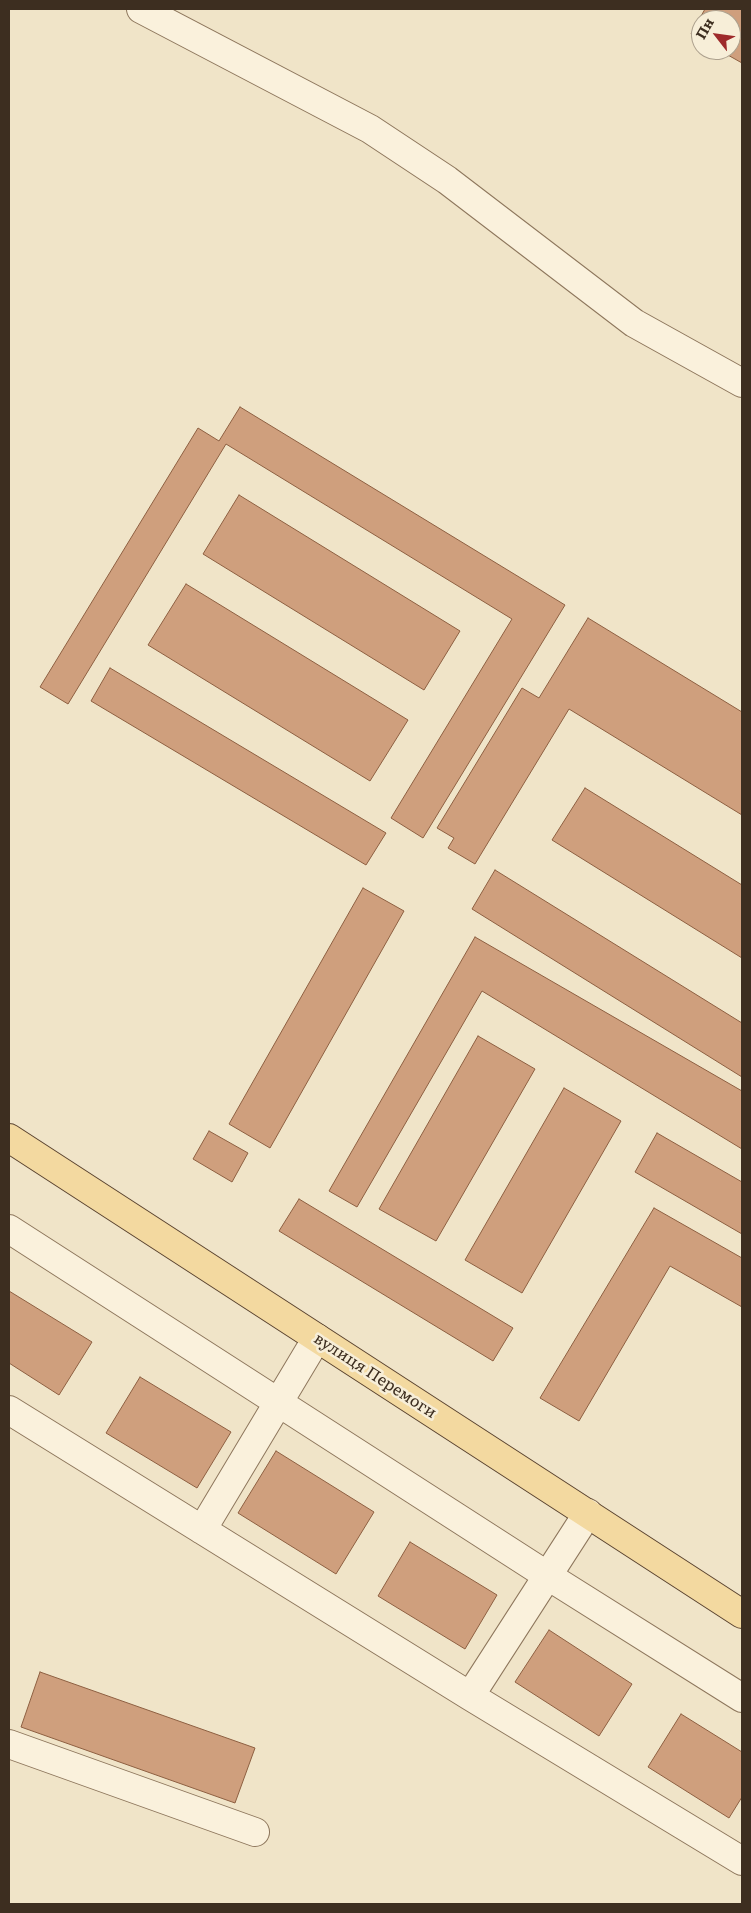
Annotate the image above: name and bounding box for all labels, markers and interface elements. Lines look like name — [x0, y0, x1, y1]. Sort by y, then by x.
north arrow — [691, 10, 741, 60]
text: Пн — [690, 14, 718, 42]
street label: вулиця Перемоги — [310, 1329, 440, 1423]

